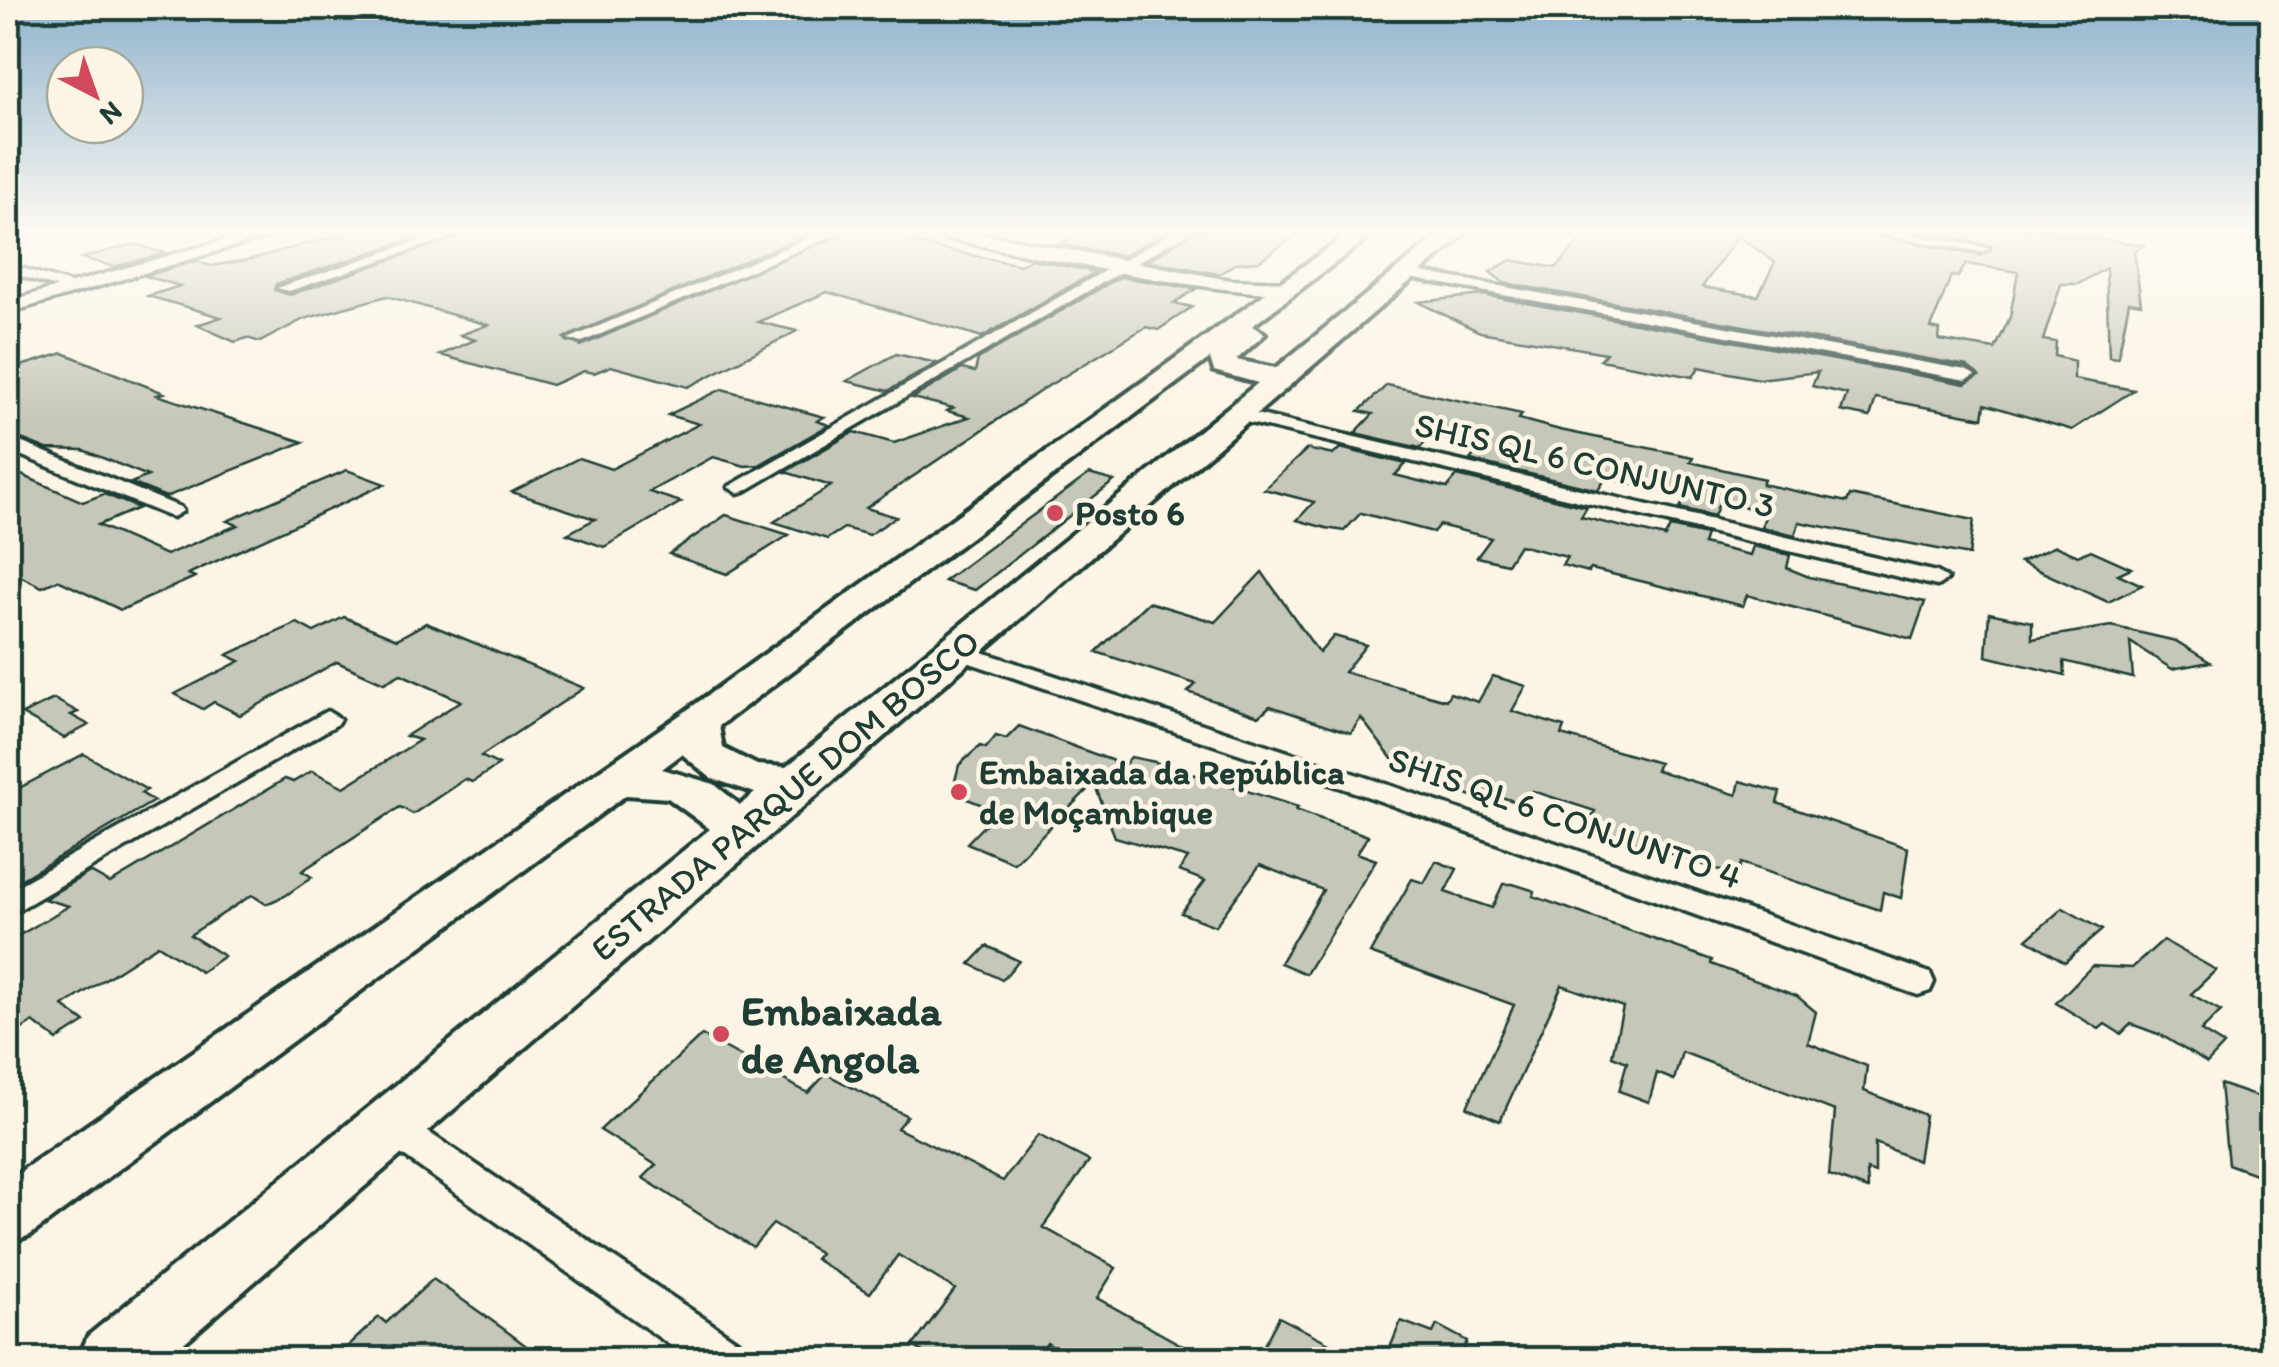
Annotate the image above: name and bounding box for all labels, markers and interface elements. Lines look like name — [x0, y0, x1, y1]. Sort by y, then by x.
north arrow — [45, 45, 145, 145]
text: N — [93, 95, 130, 133]
street label: SHIS QL 6 CONJUNTO 3 — [1411, 403, 1779, 527]
place label: Posto 6 — [1075, 492, 1185, 534]
marker: Posto 6 — [1044, 502, 1066, 524]
street label: ESTRADA PARQUE DOM BOSCO — [582, 620, 988, 970]
street label: SHIS QL 6 CONJUNTO 4 — [1383, 738, 1747, 898]
place label: Embaixada da República de Moçambique — [979, 751, 1345, 833]
marker: Embaixada da República de Moçambique — [948, 781, 970, 803]
place label: Embaixada de Angola — [741, 985, 942, 1084]
marker: Embaixada de Angola — [710, 1023, 732, 1045]

